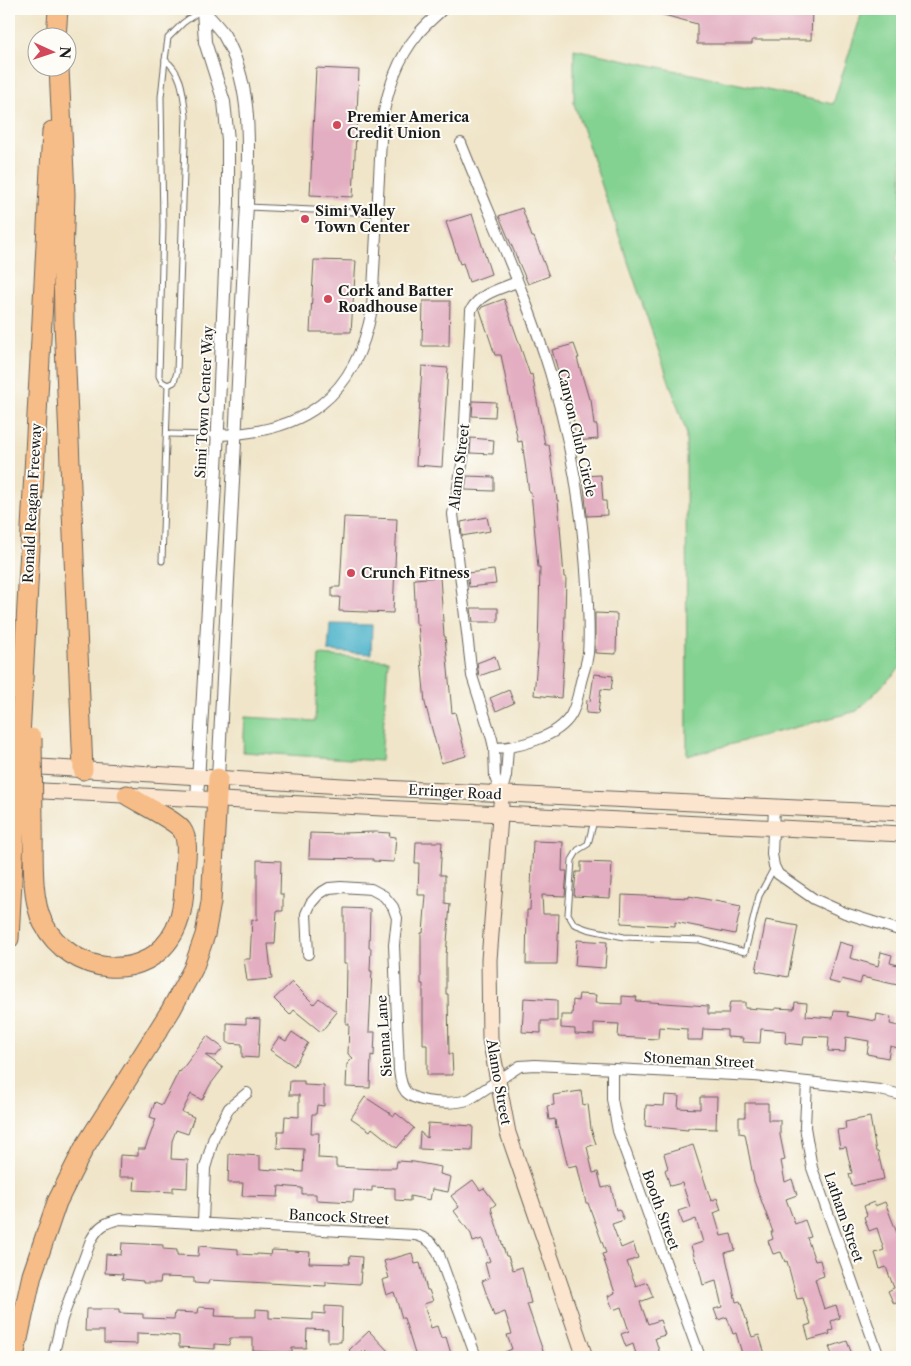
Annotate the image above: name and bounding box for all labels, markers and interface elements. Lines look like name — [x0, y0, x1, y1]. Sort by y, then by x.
north arrow — [28, 28, 78, 78]
text: N — [56, 46, 74, 59]
place label: Premier America Credit Union — [347, 108, 470, 142]
marker: Premier America Credit Union — [331, 119, 343, 131]
place label: Simi Valley Town Center — [315, 202, 410, 236]
marker: Simi Valley Town Center — [299, 213, 311, 225]
place label: Cork and Batter Roadhouse — [338, 282, 453, 316]
marker: Cork and Batter Roadhouse — [322, 293, 334, 305]
street label: Simi Town Center Way — [191, 325, 217, 479]
street label: Canyon Club Circle — [553, 367, 601, 499]
street label: Ronald Reagan Freeway — [19, 422, 45, 583]
street label: Alamo Street — [445, 423, 473, 512]
place label: Crunch Fitness — [361, 564, 470, 582]
marker: Crunch Fitness — [345, 567, 357, 579]
street label: Erringer Road — [408, 781, 503, 803]
street label: Sienna Lane — [372, 994, 396, 1078]
street label: Alamo Street — [482, 1037, 515, 1126]
street label: Stoneman Street — [643, 1048, 755, 1072]
street label: Booth Street — [638, 1167, 684, 1253]
street label: Latham Street — [820, 1170, 868, 1264]
street label: Bancock Street — [288, 1205, 390, 1229]

